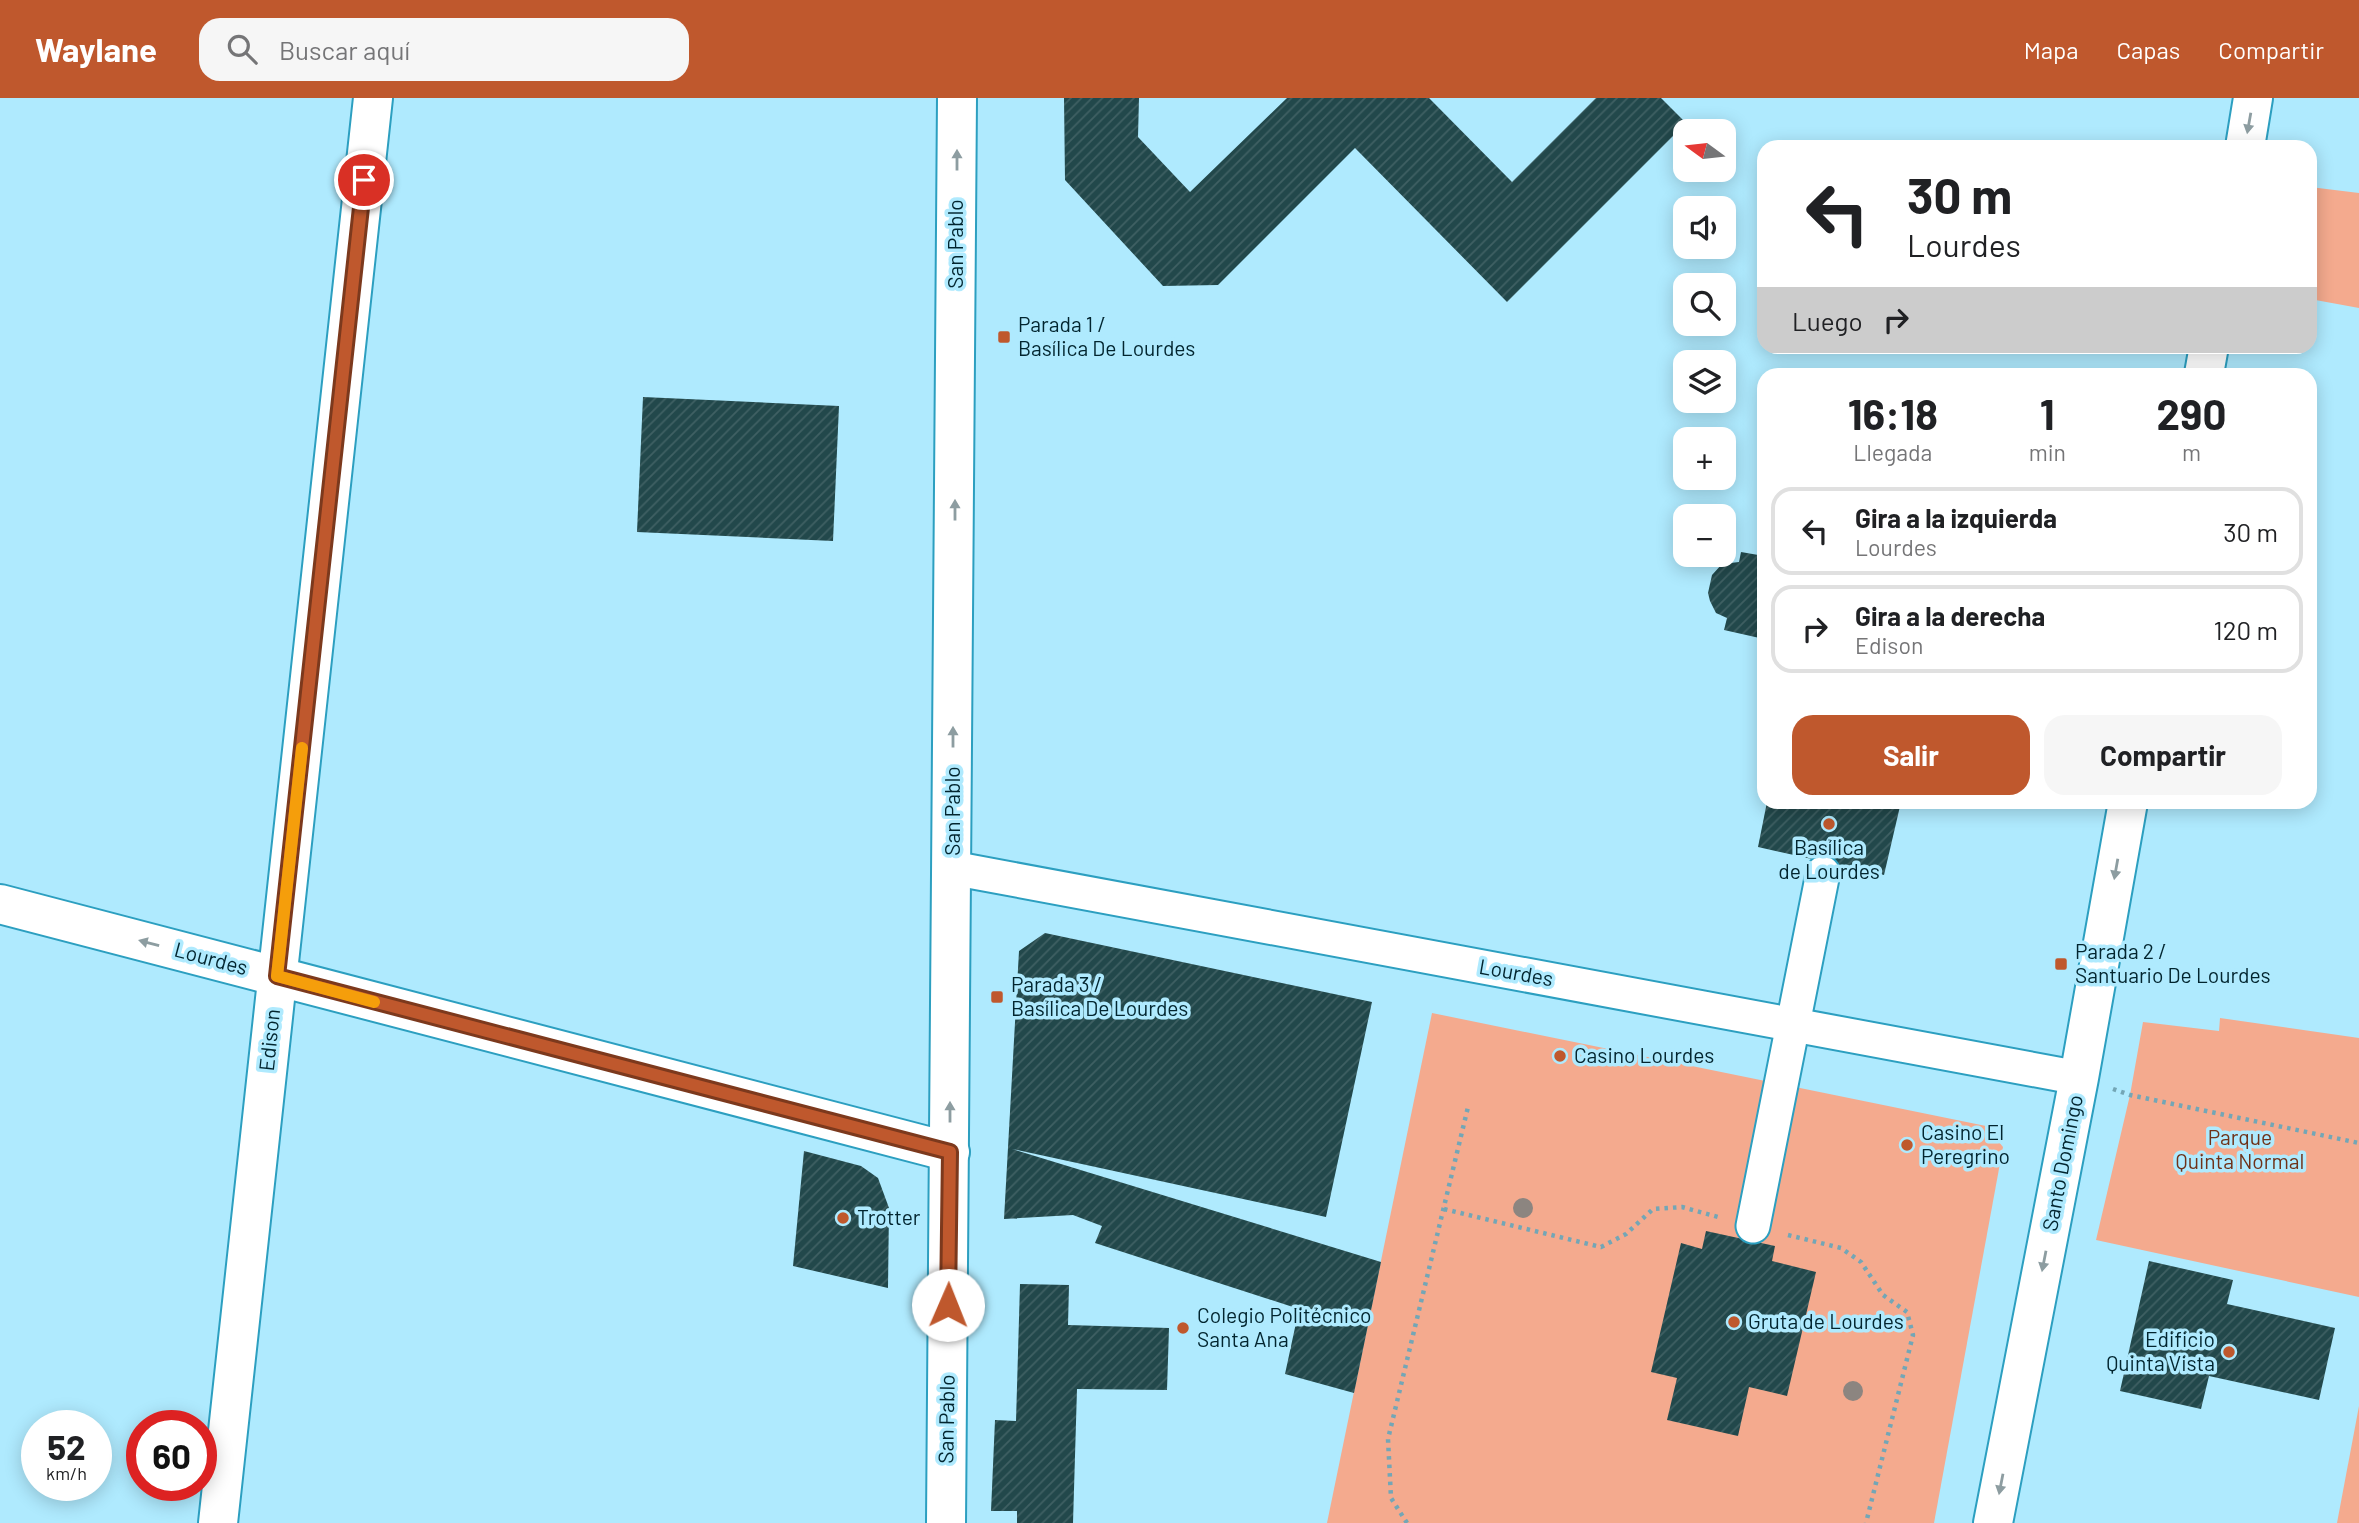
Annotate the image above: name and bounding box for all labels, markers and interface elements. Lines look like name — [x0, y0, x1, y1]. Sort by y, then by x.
search box — [199, 18, 689, 81]
text: Waylane — [35, 29, 157, 69]
icon: search — [223, 30, 261, 68]
text: Buscar aquí — [279, 34, 410, 65]
text: Mapa — [2024, 35, 2079, 64]
text: Capas — [2117, 35, 2180, 64]
text: Compartir — [2218, 35, 2324, 64]
one-way arrow — [2243, 112, 2254, 134]
north arrow — [1673, 119, 1736, 182]
map controls — [1673, 119, 1736, 567]
one-way arrow — [951, 149, 963, 171]
pin — [334, 150, 394, 210]
icon: arrive — [345, 161, 383, 199]
text: 30 m — [1907, 165, 2012, 224]
icon: left — [1792, 168, 1883, 259]
button: sound — [1673, 196, 1736, 259]
street label: San Pablo — [942, 199, 967, 289]
text: Lourdes — [1907, 225, 2021, 263]
button: search — [1673, 273, 1736, 336]
icon: right — [1877, 301, 1915, 339]
text: Luego — [1792, 305, 1863, 336]
place label: Parada 1 / Basílica De Lourdes — [1018, 311, 1195, 360]
marker: Parada 1 / Basílica De Lourdes — [996, 329, 1012, 345]
button: layers — [1673, 350, 1736, 413]
text: 16:18 — [1848, 388, 1938, 438]
text: 1 — [2040, 388, 2055, 438]
text: 290 — [2157, 388, 2226, 438]
button: + — [1673, 427, 1736, 490]
text: Llegada — [1853, 438, 1932, 466]
text: min — [2029, 438, 2066, 466]
text: m — [2182, 438, 2201, 466]
one-way arrow — [949, 499, 960, 521]
text: Gira a la izquierda — [1855, 502, 2057, 533]
button: − — [1673, 504, 1736, 567]
icon: left — [1796, 512, 1834, 550]
text: 30 m — [2223, 516, 2278, 547]
text: Lourdes — [1855, 533, 1937, 561]
text: Gira a la derecha — [1855, 600, 2045, 631]
icon: right — [1796, 610, 1834, 648]
text: 120 m — [2214, 614, 2278, 645]
text: Edison — [1855, 631, 1923, 659]
button: Salir — [1792, 715, 2030, 795]
button: Compartir — [2044, 715, 2282, 795]
one-way arrow — [947, 726, 959, 748]
street label: San Pablo — [939, 766, 964, 856]
marker: Basílica de Lourdes — [1821, 816, 1837, 832]
place label: Basílica de Lourdes — [1778, 834, 1880, 883]
one-way arrow — [2111, 858, 2122, 880]
street label: Lourdes — [172, 936, 251, 979]
one-way arrow — [138, 937, 160, 948]
place label: Parada 2 / Santuario De Lourdes — [2075, 938, 2271, 987]
street label: Lourdes — [1477, 953, 1555, 990]
marker: Parada 2 / Santuario De Lourdes — [2053, 956, 2069, 972]
place label: Parada 3 / Basílica De Lourdes — [1011, 971, 1188, 1020]
marker: Parada 3 / Basílica De Lourdes — [989, 989, 1005, 1005]
street label: Edison — [253, 1008, 284, 1072]
place label: Casino Lourdes — [1574, 1042, 1714, 1067]
marker: Casino Lourdes — [1552, 1048, 1568, 1064]
street label: Santo Domingo — [2036, 1092, 2087, 1233]
one-way arrow — [945, 1101, 956, 1123]
place label: Casino El Peregrino — [1921, 1119, 2010, 1168]
park label: Parque Quinta Normal — [2176, 1124, 2304, 1173]
marker: Casino El Peregrino — [1899, 1137, 1915, 1153]
place label: Trotter — [857, 1204, 921, 1229]
marker: Trotter — [835, 1210, 851, 1226]
one-way arrow — [2038, 1250, 2049, 1272]
position arrow — [911, 1268, 985, 1342]
place label: Colegio Politécnico Santa Ana — [1197, 1302, 1372, 1351]
place label: Gruta de Lourdes — [1748, 1308, 1904, 1333]
marker: Gruta de Lourdes — [1726, 1314, 1742, 1330]
marker: Colegio Politécnico Santa Ana — [1175, 1320, 1191, 1336]
place label: Edificio Quinta Vista — [2106, 1326, 2215, 1375]
marker: Edificio Quinta Vista — [2221, 1344, 2237, 1360]
street label: San Pablo — [932, 1374, 959, 1464]
speed limit sign: 60 — [126, 1410, 217, 1501]
text: 52 — [47, 1425, 86, 1467]
text: km/h — [46, 1462, 87, 1484]
one-way arrow — [1995, 1473, 2006, 1495]

